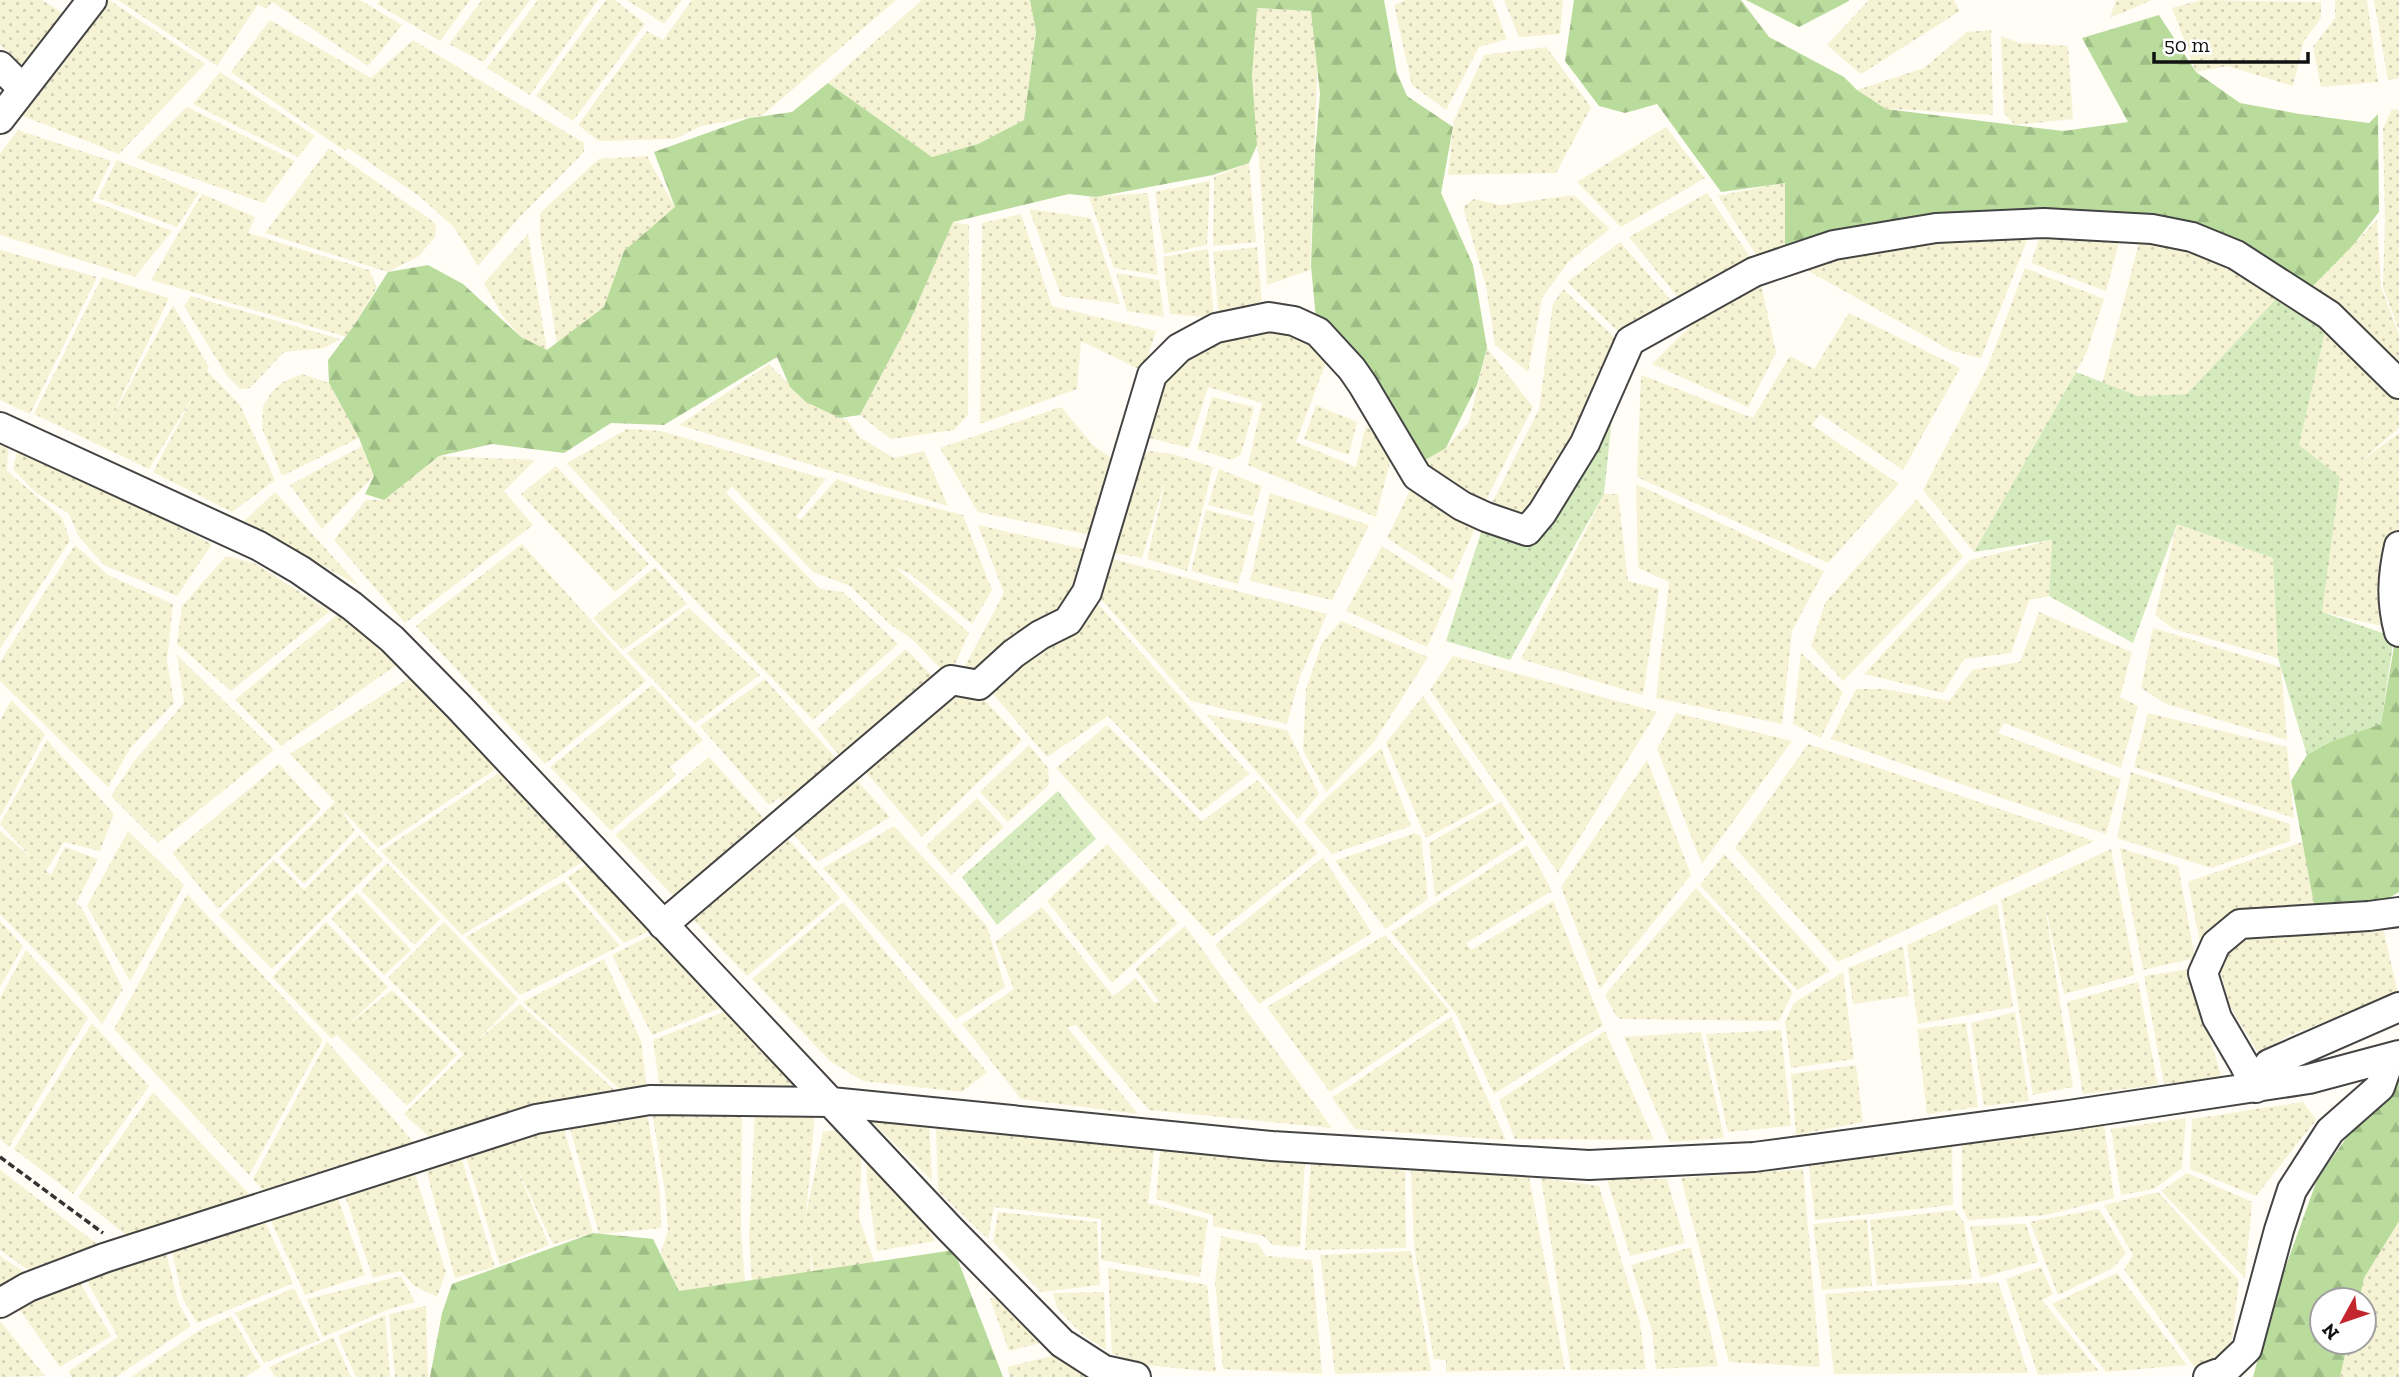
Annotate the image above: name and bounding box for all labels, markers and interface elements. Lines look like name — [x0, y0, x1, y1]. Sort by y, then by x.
scale bar — [2154, 21, 2308, 65]
text: 50 m — [2164, 32, 2210, 57]
north arrow — [2308, 1286, 2378, 1356]
text: N — [2317, 1319, 2344, 1345]

